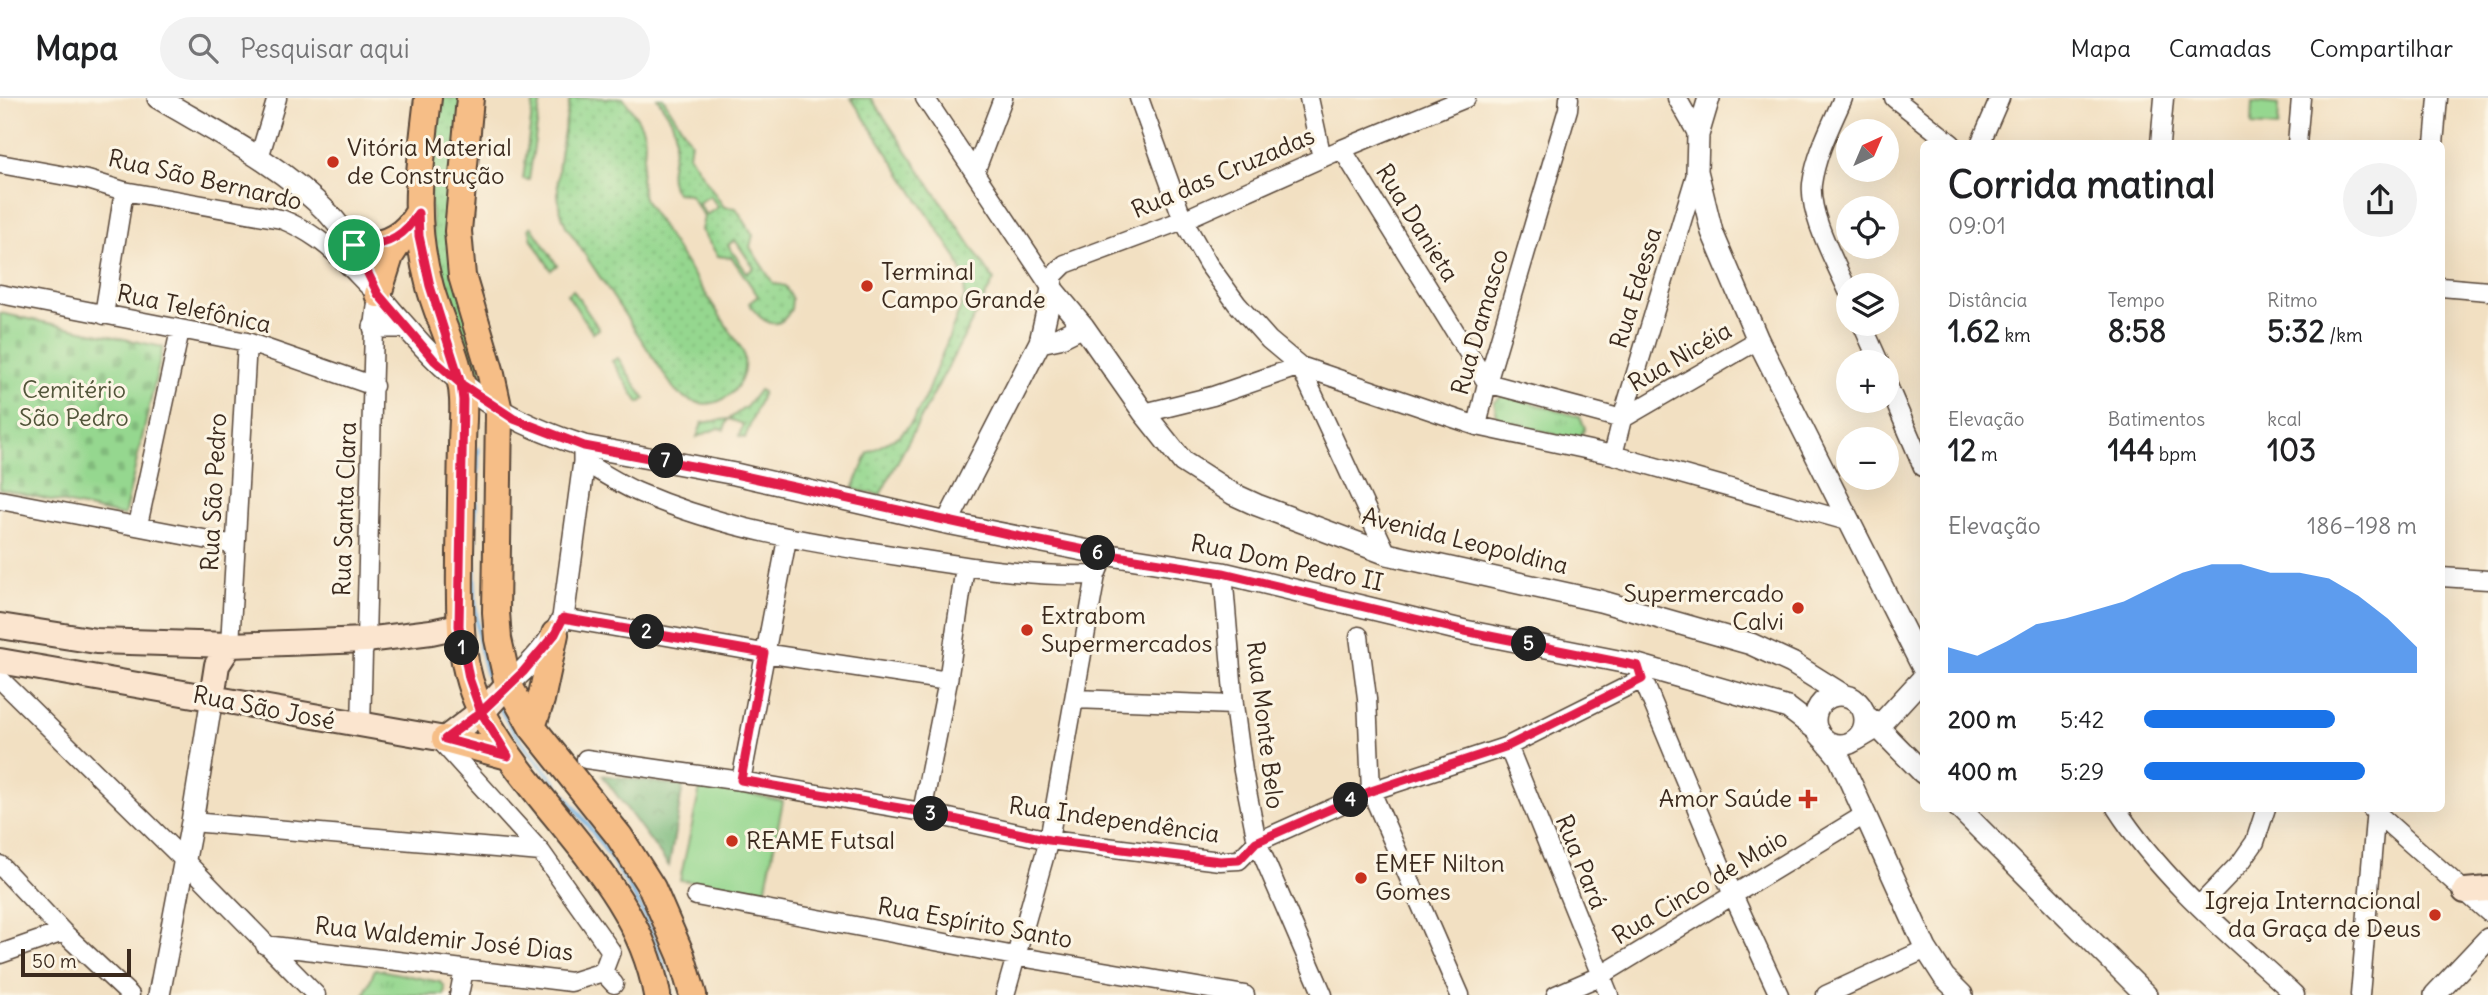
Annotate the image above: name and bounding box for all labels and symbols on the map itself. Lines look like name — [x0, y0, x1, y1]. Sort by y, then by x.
north arrow — [1836, 119, 1899, 182]
street label: Rua das Cruzadas — [1127, 120, 1319, 224]
place label: Vitória Material de Construção — [347, 132, 512, 190]
street label: Rua São Bernardo — [106, 142, 305, 216]
marker: Vitória Material de Construção — [325, 154, 341, 170]
street label: Rua Danieta — [1370, 158, 1466, 287]
pin — [324, 215, 384, 275]
street label: Rua Edessa — [1602, 224, 1668, 352]
street label: Rua Damasco — [1444, 245, 1514, 398]
place label: Terminal Campo Grande — [881, 256, 1046, 314]
street label: Rua Telefônica — [114, 277, 274, 339]
marker: Terminal Campo Grande — [859, 278, 875, 294]
street label: Rua Nicéia — [1623, 315, 1736, 398]
park label: Cemitério São Pedro — [19, 374, 129, 432]
street label: Rua São Pedro — [194, 412, 232, 572]
street label: Rua Santa Clara — [326, 421, 362, 597]
pin: 7 — [648, 444, 684, 478]
street label: Avenida Leopoldina — [1359, 500, 1571, 580]
street label: Rua Dom Pedro II — [1188, 527, 1386, 597]
pin: 6 — [1080, 536, 1116, 570]
place label: Supermercado Calvi — [1623, 578, 1784, 636]
place label: Extrabom Supermercados — [1041, 600, 1212, 658]
marker: Supermercado Calvi — [1790, 600, 1806, 616]
pin: 2 — [630, 614, 664, 650]
marker: Extrabom Supermercados — [1019, 622, 1035, 638]
pin: 5 — [1512, 626, 1546, 662]
pin: 1 — [444, 630, 480, 666]
street label: Rua Monte Belo — [1241, 639, 1291, 811]
street label: Rua São José — [191, 679, 338, 735]
pin: 4 — [1334, 782, 1368, 818]
place label: Amor Saúde — [1659, 783, 1792, 813]
street label: Rua Independência — [1007, 789, 1221, 849]
marker: Amor Saúde — [1798, 789, 1818, 809]
pin: 3 — [914, 796, 948, 832]
street label: Rua Pará — [1549, 810, 1614, 913]
street label: Rua Cinco de Maio — [1606, 822, 1793, 950]
place label: REAME Futsal — [746, 825, 895, 855]
marker: REAME Futsal — [724, 833, 740, 849]
place label: EMEF Nilton Gomes — [1375, 848, 1505, 906]
marker: EMEF Nilton Gomes — [1353, 870, 1369, 886]
place label: Igreja Internacional da Graça de Deus — [2205, 885, 2421, 943]
street label: Rua Espírito Santo — [875, 890, 1075, 954]
marker: Igreja Internacional da Graça de Deus — [2427, 907, 2443, 923]
street label: Rua Waldemir José Dias — [313, 910, 575, 966]
scale bar — [21, 946, 131, 978]

